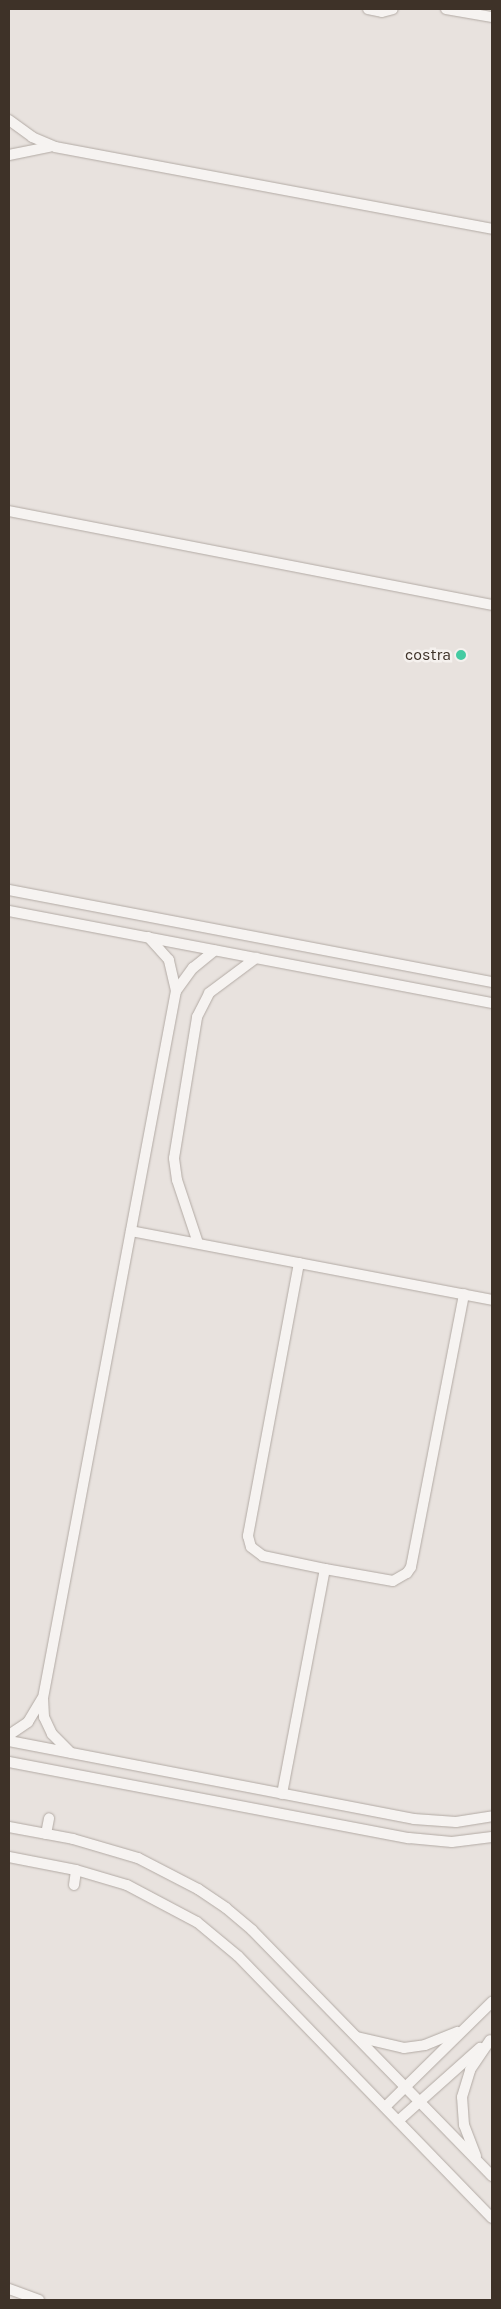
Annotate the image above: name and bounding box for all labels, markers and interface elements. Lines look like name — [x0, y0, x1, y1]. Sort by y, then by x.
place label: costra — [405, 645, 451, 665]
marker: costra — [455, 649, 467, 661]

